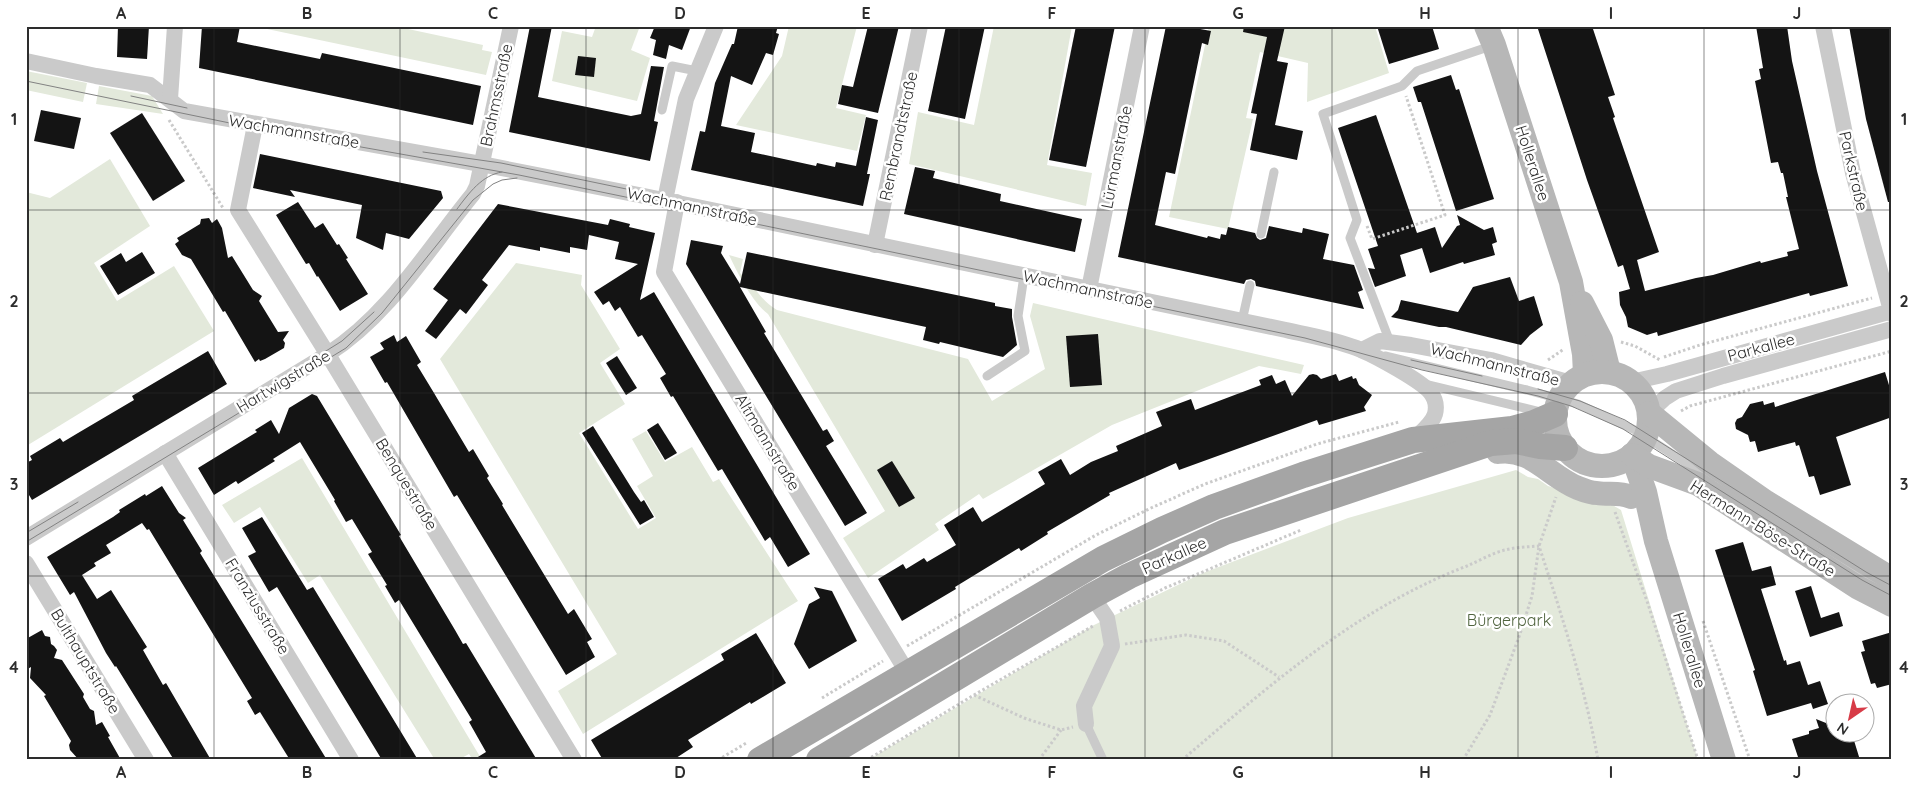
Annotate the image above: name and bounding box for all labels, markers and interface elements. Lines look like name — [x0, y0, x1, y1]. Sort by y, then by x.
text: A — [116, 3, 127, 23]
text: B — [302, 3, 312, 23]
text: C — [488, 3, 498, 23]
text: D — [674, 3, 686, 23]
text: E — [861, 3, 871, 23]
text: F — [1048, 3, 1057, 23]
text: G — [1232, 3, 1244, 23]
text: H — [1419, 3, 1431, 23]
text: I — [1609, 3, 1613, 23]
text: J — [1793, 3, 1801, 23]
street label: Brahmsstraße — [475, 42, 517, 148]
street label: Rembrandtstraße — [875, 70, 921, 202]
street label: Lürmanstraße — [1096, 104, 1136, 210]
text: 1 — [11, 109, 17, 129]
text: 1 — [1901, 109, 1907, 129]
street label: Wachmannstraße — [227, 110, 361, 152]
street label: Hollerallee — [1511, 123, 1555, 203]
street label: Parkstraße — [1835, 129, 1873, 213]
street label: Wachmannstraße — [625, 182, 759, 230]
street label: Wachmannstraße — [1021, 265, 1155, 313]
text: 2 — [9, 291, 19, 311]
text: 2 — [1899, 291, 1909, 311]
street label: Parkallee — [1725, 328, 1797, 366]
street label: Wachmannstraße — [1428, 338, 1562, 390]
street label: Hartwigstraße — [232, 345, 334, 417]
street label: Altmannstraße — [731, 390, 805, 494]
street label: Benquestraße — [372, 434, 442, 534]
text: 3 — [10, 474, 18, 494]
text: 3 — [1900, 474, 1908, 494]
street label: Hermann-Böse-Straße — [1687, 475, 1839, 581]
street label: Parkallee — [1139, 532, 1209, 578]
street label: Franziusstraße — [221, 554, 295, 658]
street label: Bulthauptstraße — [47, 605, 125, 717]
park label: Bürgerpark — [1467, 610, 1551, 630]
street label: Hollerallee — [1669, 610, 1711, 690]
text: 4 — [9, 657, 19, 677]
text: 4 — [1899, 657, 1909, 677]
north arrow — [1826, 694, 1876, 744]
text: N — [1833, 718, 1852, 739]
text: A — [116, 762, 127, 782]
text: B — [302, 762, 312, 782]
text: C — [488, 762, 498, 782]
text: D — [674, 762, 686, 782]
text: E — [861, 762, 871, 782]
text: F — [1048, 762, 1057, 782]
text: G — [1232, 762, 1244, 782]
text: H — [1419, 762, 1431, 782]
text: I — [1609, 762, 1613, 782]
text: J — [1793, 762, 1801, 782]

